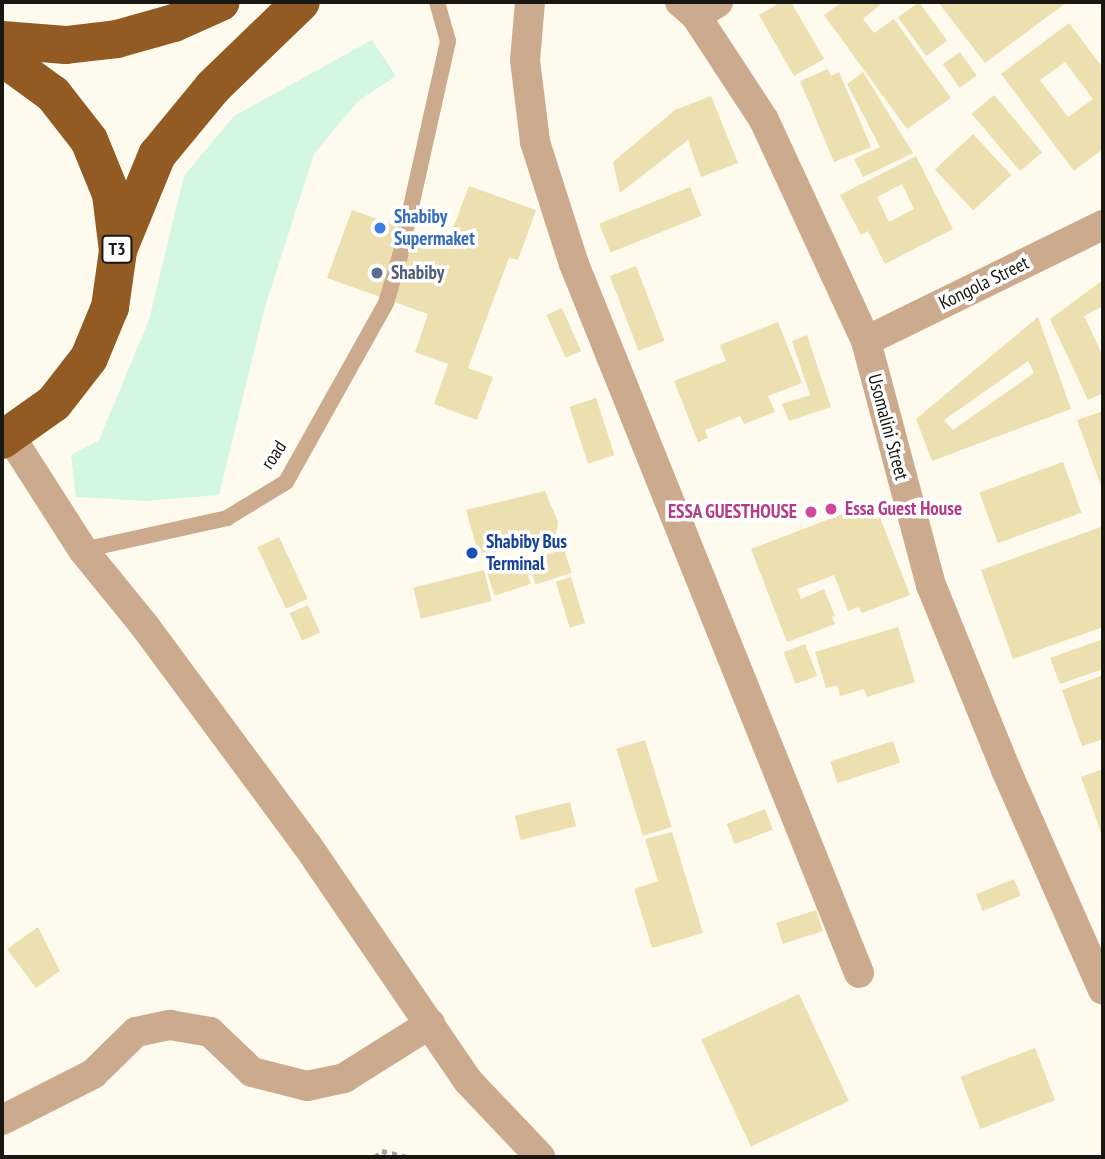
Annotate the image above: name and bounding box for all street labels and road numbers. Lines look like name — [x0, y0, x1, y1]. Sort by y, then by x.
road number: T3 — [101, 234, 133, 264]
street label: Kongola Street — [935, 251, 1033, 315]
street label: Usomalini Street — [863, 371, 913, 483]
street label: road — [256, 437, 292, 473]

